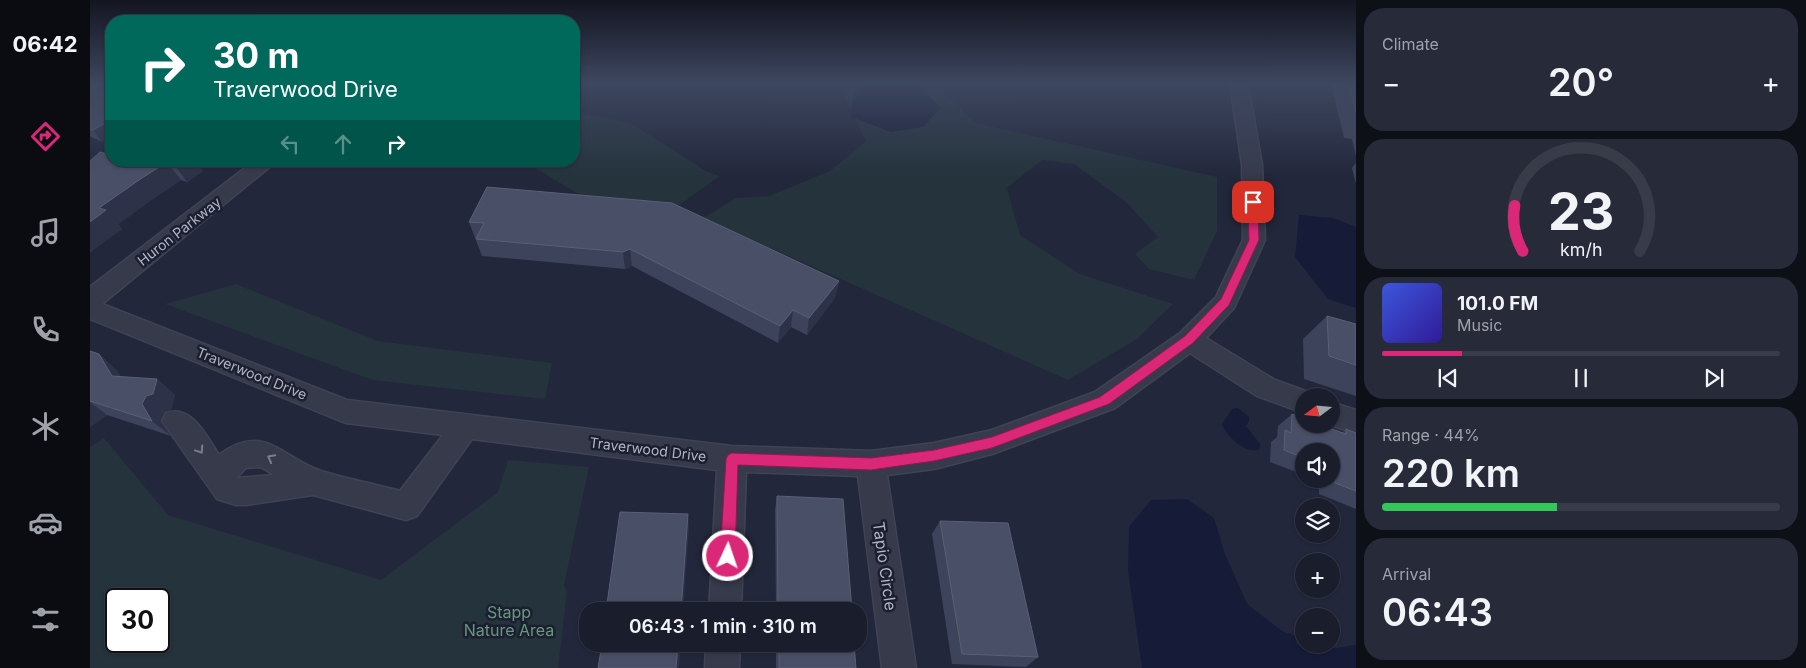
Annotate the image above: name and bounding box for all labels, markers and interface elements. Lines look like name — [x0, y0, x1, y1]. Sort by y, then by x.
text: 06:42 — [12, 31, 78, 57]
text: 30 m — [213, 34, 299, 76]
text: Climate — [1382, 34, 1439, 54]
icon: right — [130, 35, 195, 100]
text: 20° — [1548, 59, 1614, 105]
text: − — [1382, 66, 1401, 100]
text: + — [1761, 66, 1780, 100]
text: Traverwood Drive — [213, 76, 398, 102]
icon: directions — [28, 119, 63, 154]
icon: left — [276, 130, 304, 158]
icon: ahead — [329, 130, 357, 158]
icon: right — [382, 130, 410, 158]
text: 23 — [1548, 180, 1614, 243]
pin — [1232, 181, 1274, 223]
icon: arrive — [1239, 188, 1267, 216]
street label: Huron Parkway — [134, 193, 224, 269]
icon: music — [28, 215, 63, 250]
text: km/h — [1560, 239, 1602, 260]
text: 101.0 FM — [1457, 292, 1538, 315]
icon: phone — [28, 312, 63, 347]
text: Music — [1457, 315, 1502, 335]
street label: Traverwood Drive — [194, 343, 310, 403]
icon: previous — [1434, 364, 1462, 392]
icon: pause — [1567, 364, 1595, 392]
icon: next — [1700, 364, 1728, 392]
north arrow — [1295, 388, 1340, 432]
map controls — [1295, 388, 1340, 653]
icon: climate — [28, 409, 63, 444]
text: Range · 44% — [1382, 425, 1480, 445]
street label: Traverwood Drive — [589, 433, 707, 465]
button: sound — [1295, 443, 1340, 488]
one-way arrow — [194, 445, 203, 454]
text: 220 km — [1382, 450, 1520, 496]
one-way arrow — [267, 454, 276, 464]
button: layers — [1295, 498, 1340, 543]
icon: car — [28, 505, 63, 540]
street label: Tapio Circle — [869, 520, 901, 612]
position arrow — [701, 529, 753, 581]
button: + — [1295, 553, 1340, 598]
text: Arrival — [1382, 564, 1431, 584]
speed limit sign: 30 — [105, 588, 170, 653]
text: 06:43 — [1382, 589, 1493, 635]
icon: filters — [28, 602, 63, 637]
park label: Stapp Nature Area — [464, 602, 554, 640]
button: − — [1295, 608, 1340, 653]
text: 06:43 · 1 min · 310 m — [629, 615, 817, 638]

